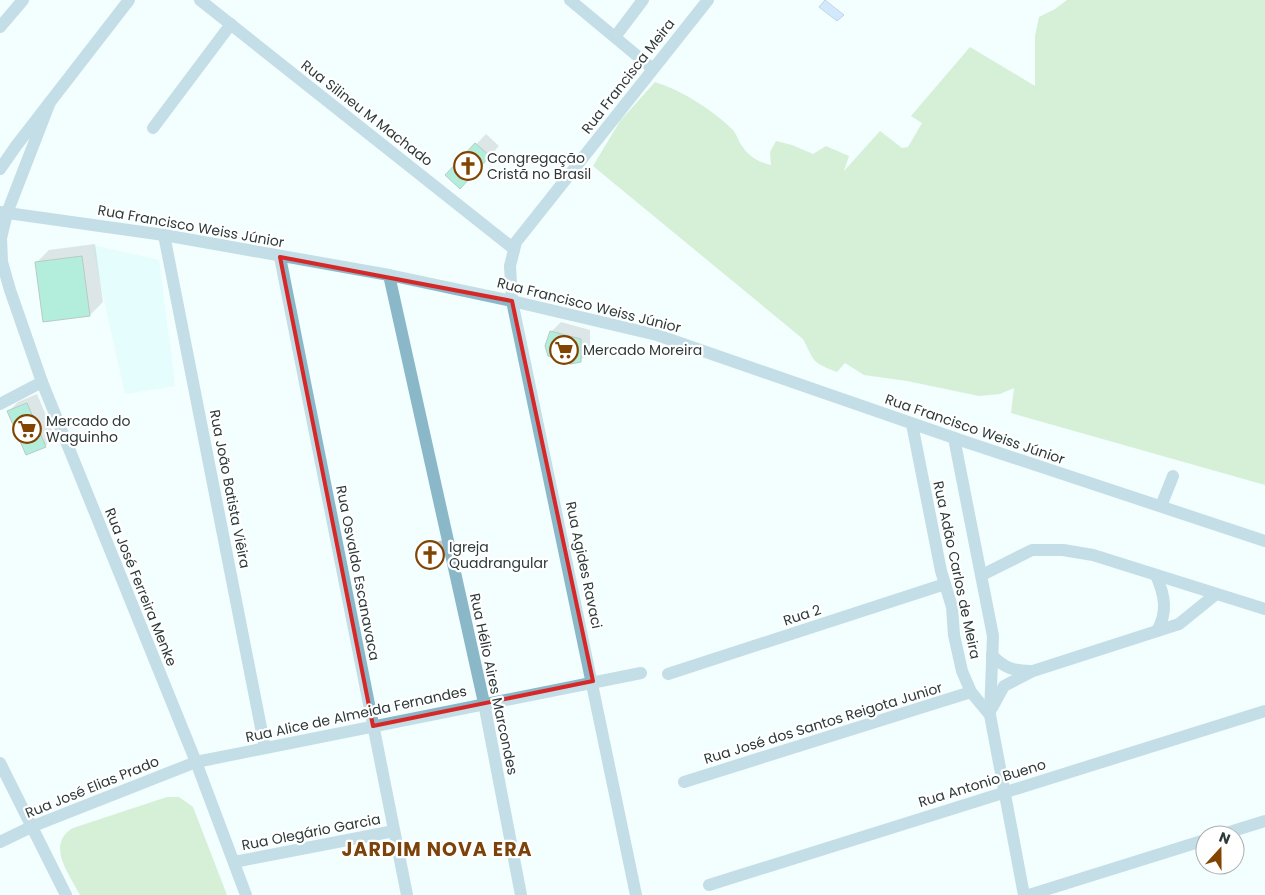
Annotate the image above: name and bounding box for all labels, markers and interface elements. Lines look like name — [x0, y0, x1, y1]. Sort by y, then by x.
street label: Rua Francisca Meira — [577, 14, 679, 138]
street label: Rua Silineu M Machado — [297, 55, 437, 171]
place label: Congregação Cristã no Brasil — [487, 148, 591, 184]
church icon: Congregação Cristã no Brasil — [453, 151, 483, 181]
street label: Rua Francisco Weiss Júnior — [96, 200, 286, 252]
street label: Rua Francisco Weiss Júnior — [495, 272, 683, 338]
supermarket icon: Mercado Moreira — [549, 335, 579, 365]
place label: Mercado Moreira — [583, 340, 702, 360]
street label: Rua Francisco Weiss Júnior — [882, 389, 1068, 469]
street label: Rua João Batista Viêira — [205, 408, 255, 570]
place label: Mercado do Waguinho — [46, 411, 131, 447]
supermarket icon: Mercado do Waguinho — [12, 414, 42, 444]
street label: Rua Adão Carlos de Meira — [928, 479, 986, 661]
street label: Rua Osvaldo Escanavaca — [331, 484, 385, 662]
street label: Rua Agides Ravaci — [561, 500, 607, 630]
street label: Rua José Ferreira Menke — [100, 505, 182, 669]
place label: Igreja Quadrangular — [449, 537, 548, 573]
church icon: Igreja Quadrangular — [415, 540, 445, 570]
street label: Rua Hélio Aires Marcondes — [465, 591, 523, 777]
street label: Rua 2 — [780, 600, 824, 630]
street label: Rua José dos Santos Reigota Junior — [701, 677, 945, 769]
street label: Rua Alice de Almeida Fernandes — [244, 681, 468, 747]
street label: Rua José Elias Prado — [22, 751, 162, 823]
street label: Rua Antonio Bueno — [916, 754, 1048, 812]
street label: Rua Olegário Garcia — [240, 809, 382, 855]
north arrow — [1195, 825, 1245, 875]
text: N — [1216, 827, 1233, 849]
district label: JARDIM NOVA ERA — [341, 836, 533, 863]

